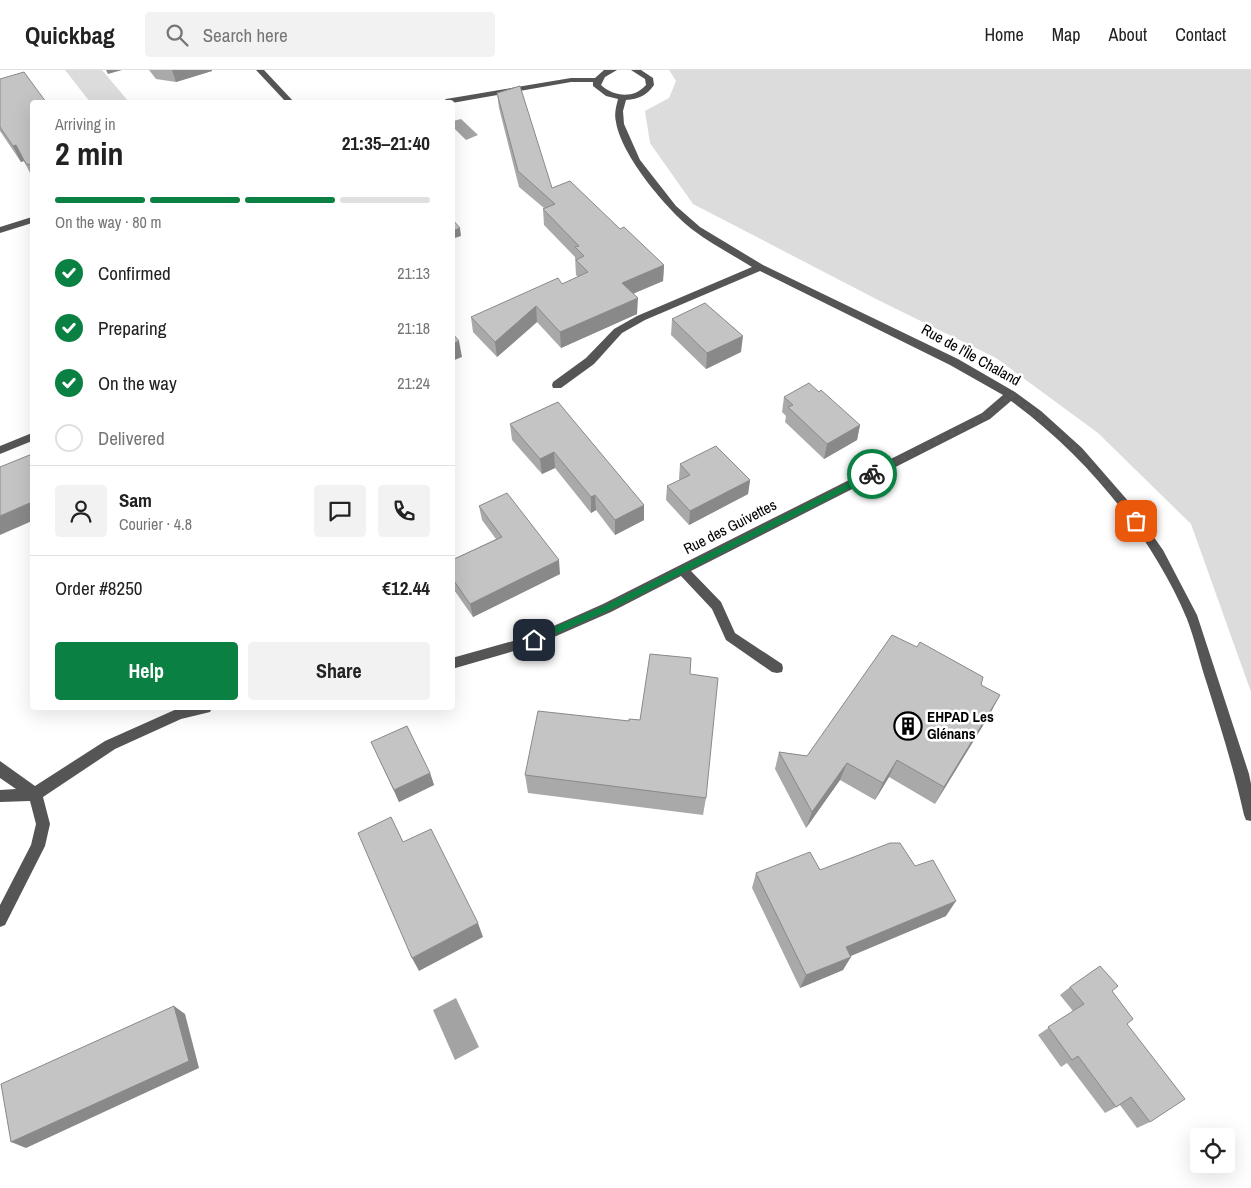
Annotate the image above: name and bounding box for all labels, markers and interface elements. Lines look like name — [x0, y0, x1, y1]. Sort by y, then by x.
search box — [145, 12, 495, 57]
text: Quickbag — [25, 19, 115, 51]
icon: search — [163, 21, 191, 49]
text: Search here — [203, 22, 288, 48]
text: Home — [984, 22, 1024, 47]
text: Map — [1052, 22, 1081, 47]
text: About — [1109, 22, 1147, 47]
text: Contact — [1175, 22, 1226, 47]
text: Arriving in — [55, 113, 116, 135]
text: 21:35–21:40 — [342, 130, 430, 156]
text: 2 min — [55, 132, 124, 175]
text: On the way · 80 m — [55, 211, 161, 233]
icon: check — [55, 259, 83, 287]
text: Confirmed — [98, 260, 171, 286]
text: 21:13 — [397, 262, 430, 284]
icon: check — [55, 314, 83, 342]
text: Preparing — [98, 315, 166, 341]
text: 21:18 — [397, 317, 430, 339]
street label: Rue de l'Île Chaland — [918, 319, 1025, 391]
icon: check — [55, 369, 83, 397]
text: On the way — [98, 370, 177, 396]
text: 21:24 — [397, 372, 430, 394]
text: Delivered — [98, 425, 165, 451]
courier — [847, 449, 897, 499]
icon: bike — [858, 460, 886, 488]
button: person — [55, 485, 107, 537]
button: chat — [314, 485, 366, 537]
button: phone — [378, 485, 430, 537]
text: Sam — [119, 487, 152, 513]
street label: Rue des Guivettes — [680, 494, 780, 559]
pin — [1115, 500, 1157, 542]
icon: bag — [1122, 507, 1150, 535]
text: Courier · 4.8 — [119, 513, 192, 535]
text: Order #8250 — [55, 575, 142, 601]
text: €12.44 — [382, 575, 430, 601]
pin — [513, 619, 555, 661]
icon: home — [520, 626, 548, 654]
button: Help — [55, 642, 238, 700]
button: Share — [248, 642, 430, 700]
place label: EHPAD Les Glénans — [927, 706, 994, 744]
building icon: EHPAD Les Glénans — [893, 711, 923, 741]
map controls — [1190, 1128, 1235, 1173]
button: locate — [1190, 1128, 1235, 1173]

